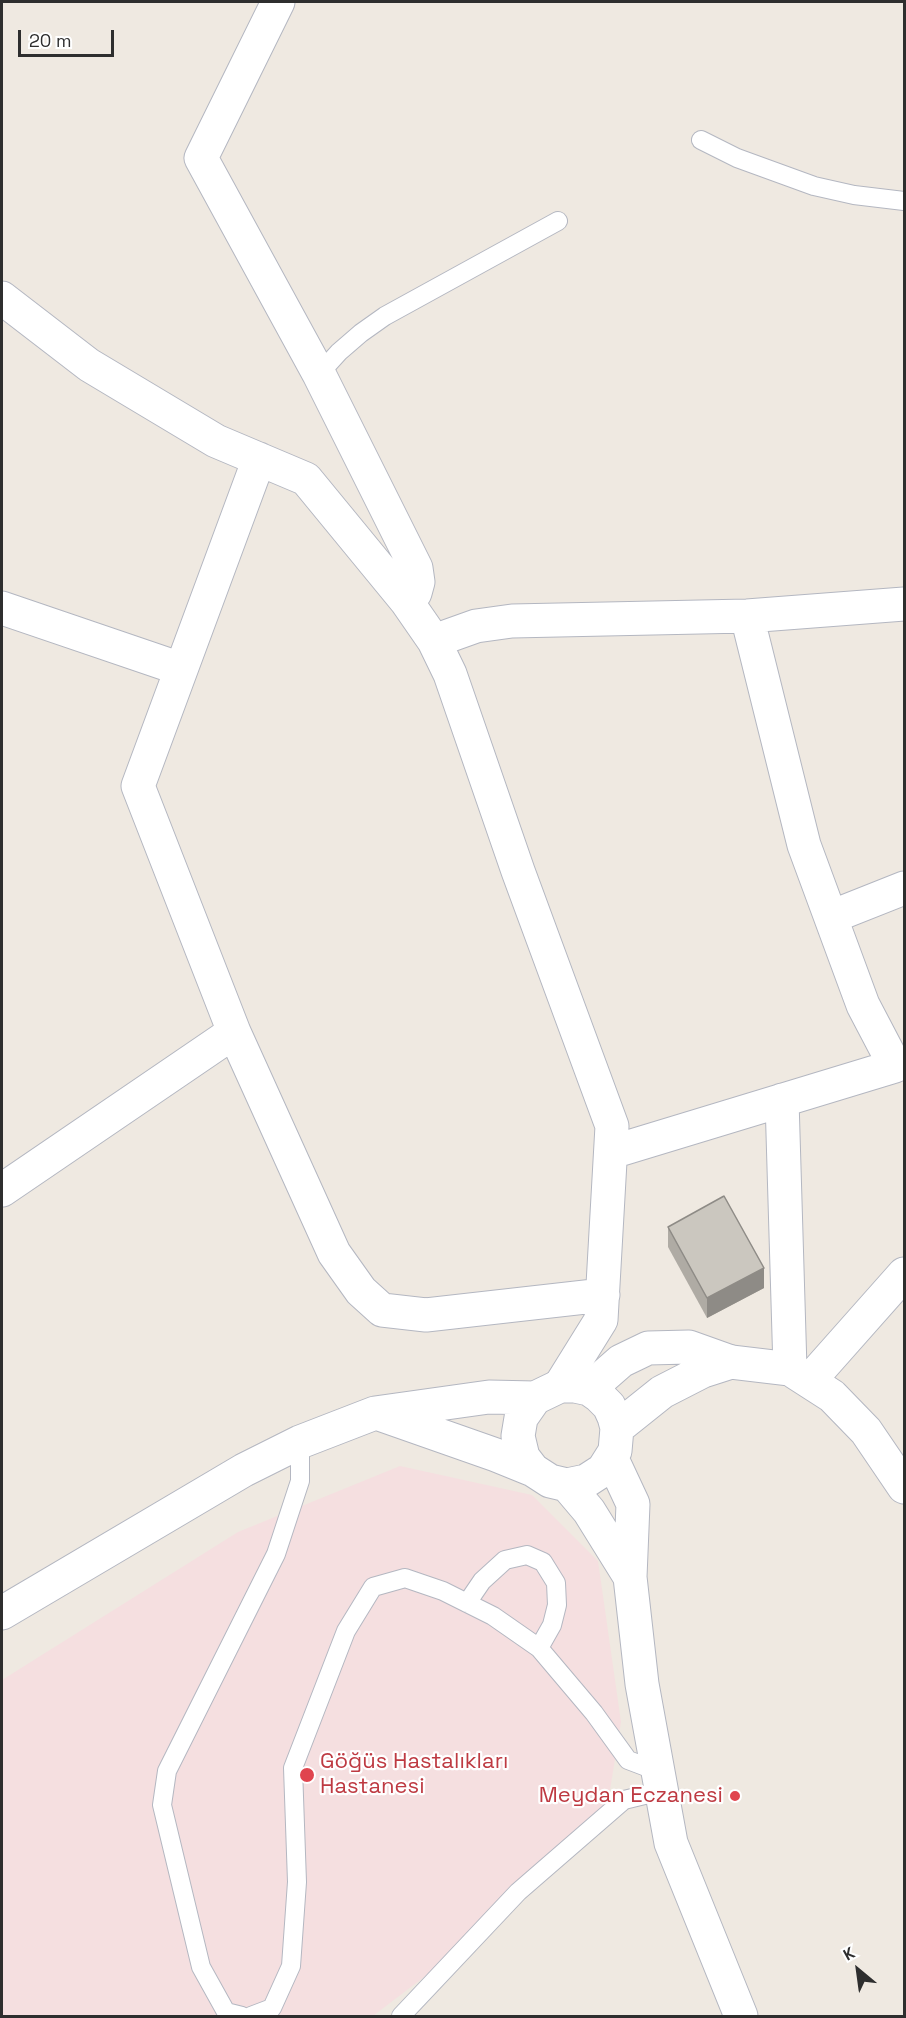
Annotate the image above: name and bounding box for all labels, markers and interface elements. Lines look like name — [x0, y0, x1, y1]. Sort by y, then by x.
scale bar — [21, 18, 117, 56]
text: 20 m — [29, 29, 72, 52]
place label: Göğüs Hastalıkları Hastanesi — [320, 1749, 508, 1801]
marker: Göğüs Hastalıkları Hastanesi — [298, 1766, 316, 1784]
place label: Meydan Eczanesi — [539, 1783, 723, 1809]
marker: Meydan Eczanesi — [728, 1789, 742, 1803]
north arrow — [828, 1940, 888, 2000]
text: K — [840, 1942, 859, 1965]

